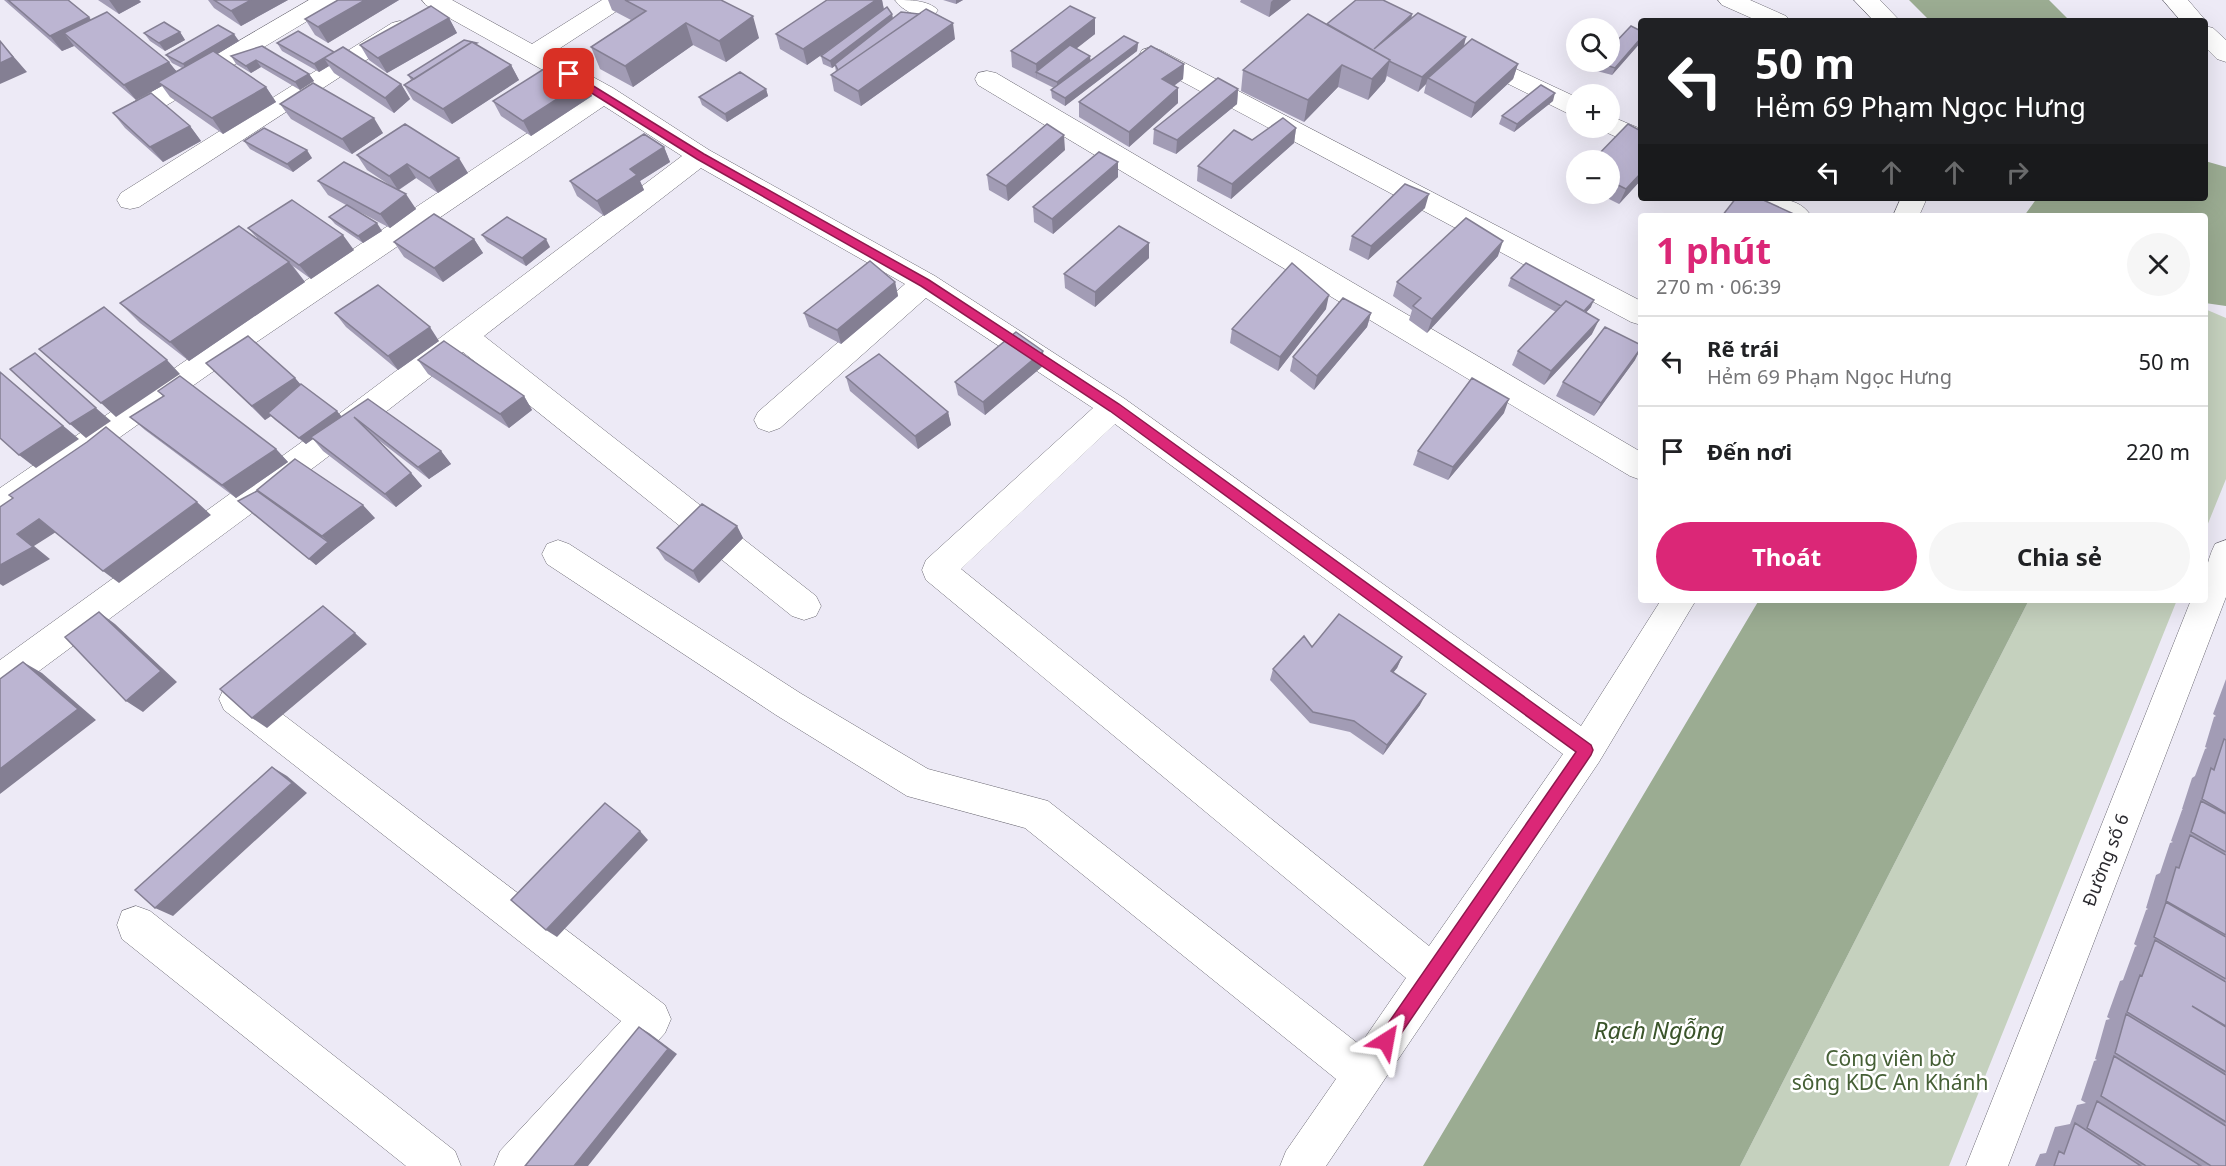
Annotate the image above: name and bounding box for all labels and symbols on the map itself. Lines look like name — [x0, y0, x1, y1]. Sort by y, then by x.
pin — [543, 48, 594, 99]
street label: Đường số 6 — [2076, 810, 2134, 910]
position arrow — [1354, 1009, 1418, 1073]
water label: Rạch Ngỗng — [1594, 1013, 1724, 1046]
park label: Công viên bờ sông KDC An Khánh — [1792, 1044, 1988, 1096]

